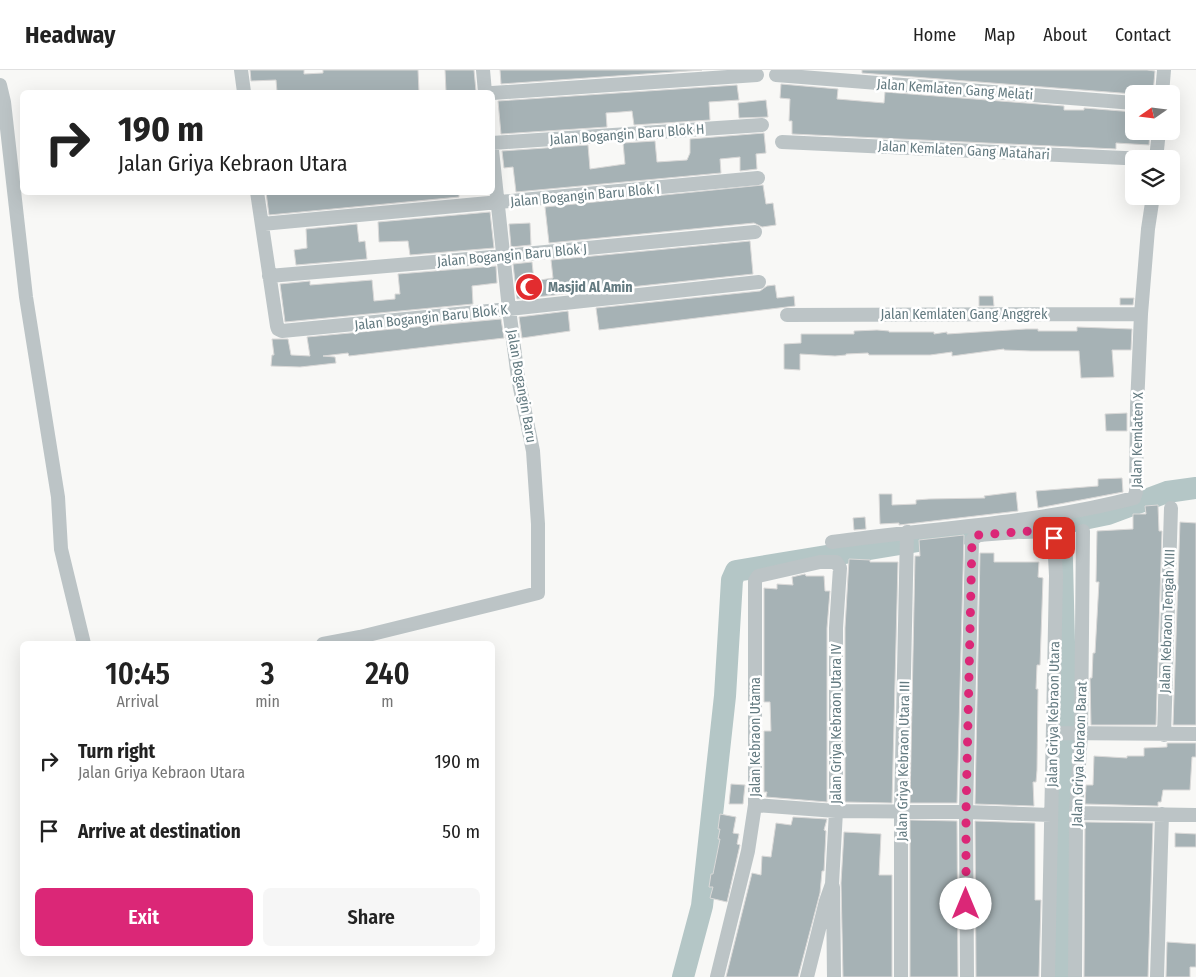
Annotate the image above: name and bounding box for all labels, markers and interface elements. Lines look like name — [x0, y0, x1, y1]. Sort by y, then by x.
text: Headway — [25, 21, 116, 49]
text: Home — [913, 24, 956, 46]
text: Map — [984, 24, 1015, 46]
text: About — [1043, 24, 1087, 46]
text: Contact — [1115, 24, 1171, 46]
street label: Jalan Kemlaten Gang Melati — [876, 76, 1034, 103]
north arrow — [1125, 85, 1180, 140]
map controls — [1125, 85, 1180, 205]
text: 190 m — [118, 108, 204, 150]
icon: right — [35, 110, 100, 175]
street label: Jalan Bogangin Baru Blok H — [549, 121, 705, 148]
street label: Jalan Kemlaten Gang Matahari — [878, 138, 1050, 163]
text: Jalan Griya Kebraon Utara — [118, 150, 348, 177]
button: layers — [1125, 150, 1180, 205]
street label: Jalan Bogangin Baru Blok I — [509, 180, 661, 211]
street label: Jalan Bogangin Baru Blok J — [436, 240, 588, 271]
mosque icon: Masjid Al Amin — [514, 272, 544, 302]
place label: Masjid Al Amin — [548, 279, 632, 296]
street label: Jalan Bogangin Baru Blok K — [354, 301, 509, 334]
street label: Jalan Kemlaten Gang Anggrek — [881, 306, 1048, 323]
street label: Jalan Bogangin Baru — [503, 328, 540, 444]
street label: Jalan Kemlaten X — [1128, 392, 1147, 488]
pin — [1033, 517, 1075, 559]
icon: arrive — [1040, 524, 1068, 552]
street label: Jalan Kebraon Tengah XIII — [1156, 549, 1179, 693]
street label: Jalan Griya Kebraon Utara — [1044, 641, 1063, 787]
street label: Jalan Griya Kebraon Utara IV — [828, 643, 845, 804]
text: 10:45 — [105, 656, 170, 692]
text: 3 — [261, 656, 275, 692]
text: 240 — [365, 656, 410, 692]
street label: Jalan Kebraon Utama — [747, 677, 764, 797]
street label: Jalan Griya Kebraon Utara III — [894, 681, 913, 841]
street label: Jalan Griya Kebraon Barat — [1068, 681, 1091, 827]
text: Arrival — [116, 692, 159, 711]
text: min — [255, 692, 280, 711]
text: m — [381, 692, 394, 711]
text: Turn right — [78, 740, 155, 763]
icon: right — [35, 747, 63, 775]
text: 190 m — [434, 750, 480, 773]
text: Jalan Griya Kebraon Utara — [78, 763, 245, 782]
icon: arrive — [35, 817, 63, 845]
text: Arrive at destination — [78, 820, 241, 843]
text: 50 m — [442, 820, 480, 843]
position arrow — [939, 877, 991, 929]
button: Exit — [35, 888, 253, 946]
button: Share — [263, 888, 480, 946]

